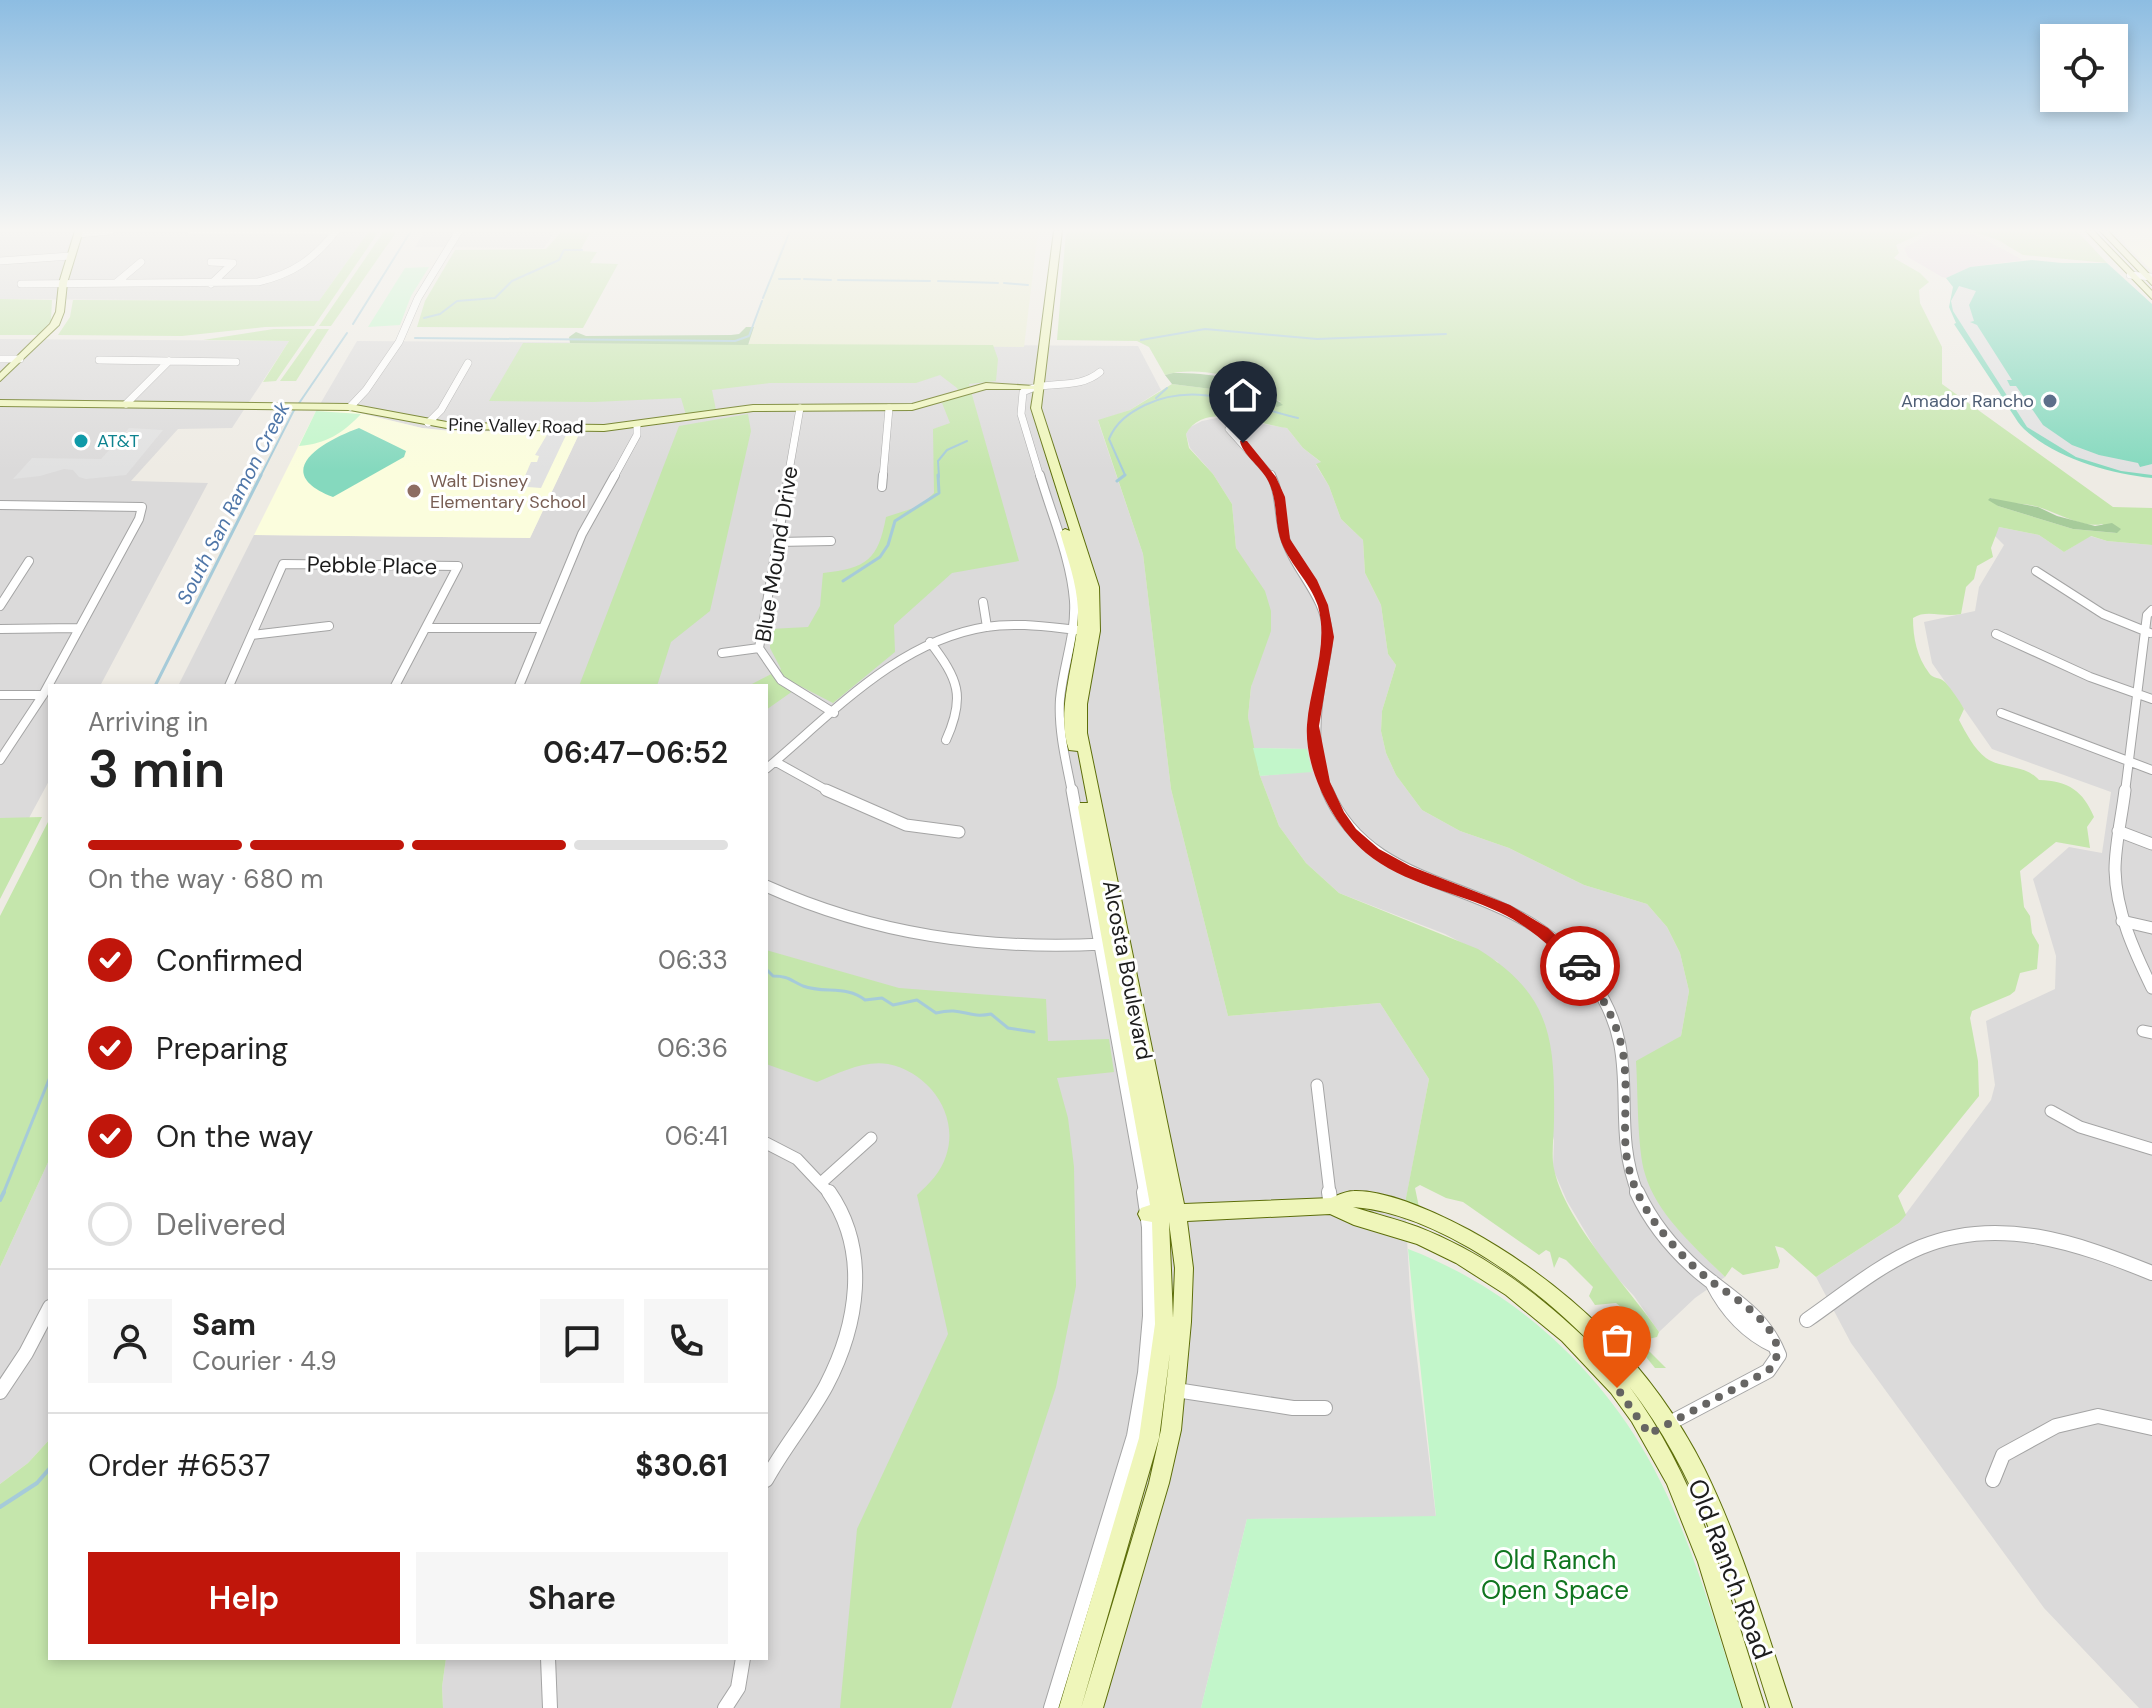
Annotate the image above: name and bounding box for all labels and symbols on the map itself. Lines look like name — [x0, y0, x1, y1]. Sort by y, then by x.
pin — [1209, 361, 1277, 443]
place label: Amador Rancho — [1901, 389, 2034, 413]
marker: Amador Rancho — [2041, 392, 2059, 410]
water label: South San Ramon Creek — [171, 397, 296, 609]
street label: Pine Valley Road — [448, 413, 584, 439]
place label: AT&T — [97, 429, 139, 453]
marker: AT&T — [72, 432, 90, 450]
street label: Blue Mound Drive — [748, 464, 805, 644]
place label: Walt Disney Elementary School — [430, 469, 586, 514]
marker: Walt Disney Elementary School — [405, 482, 423, 500]
street label: Pebble Place — [307, 550, 437, 581]
street label: Alcosta Boulevard — [1096, 878, 1159, 1062]
courier — [1540, 926, 1620, 1006]
pin — [1583, 1306, 1651, 1388]
street label: Old Ranch Road — [1680, 1474, 1780, 1664]
park label: Old Ranch Open Space — [1481, 1543, 1629, 1607]

